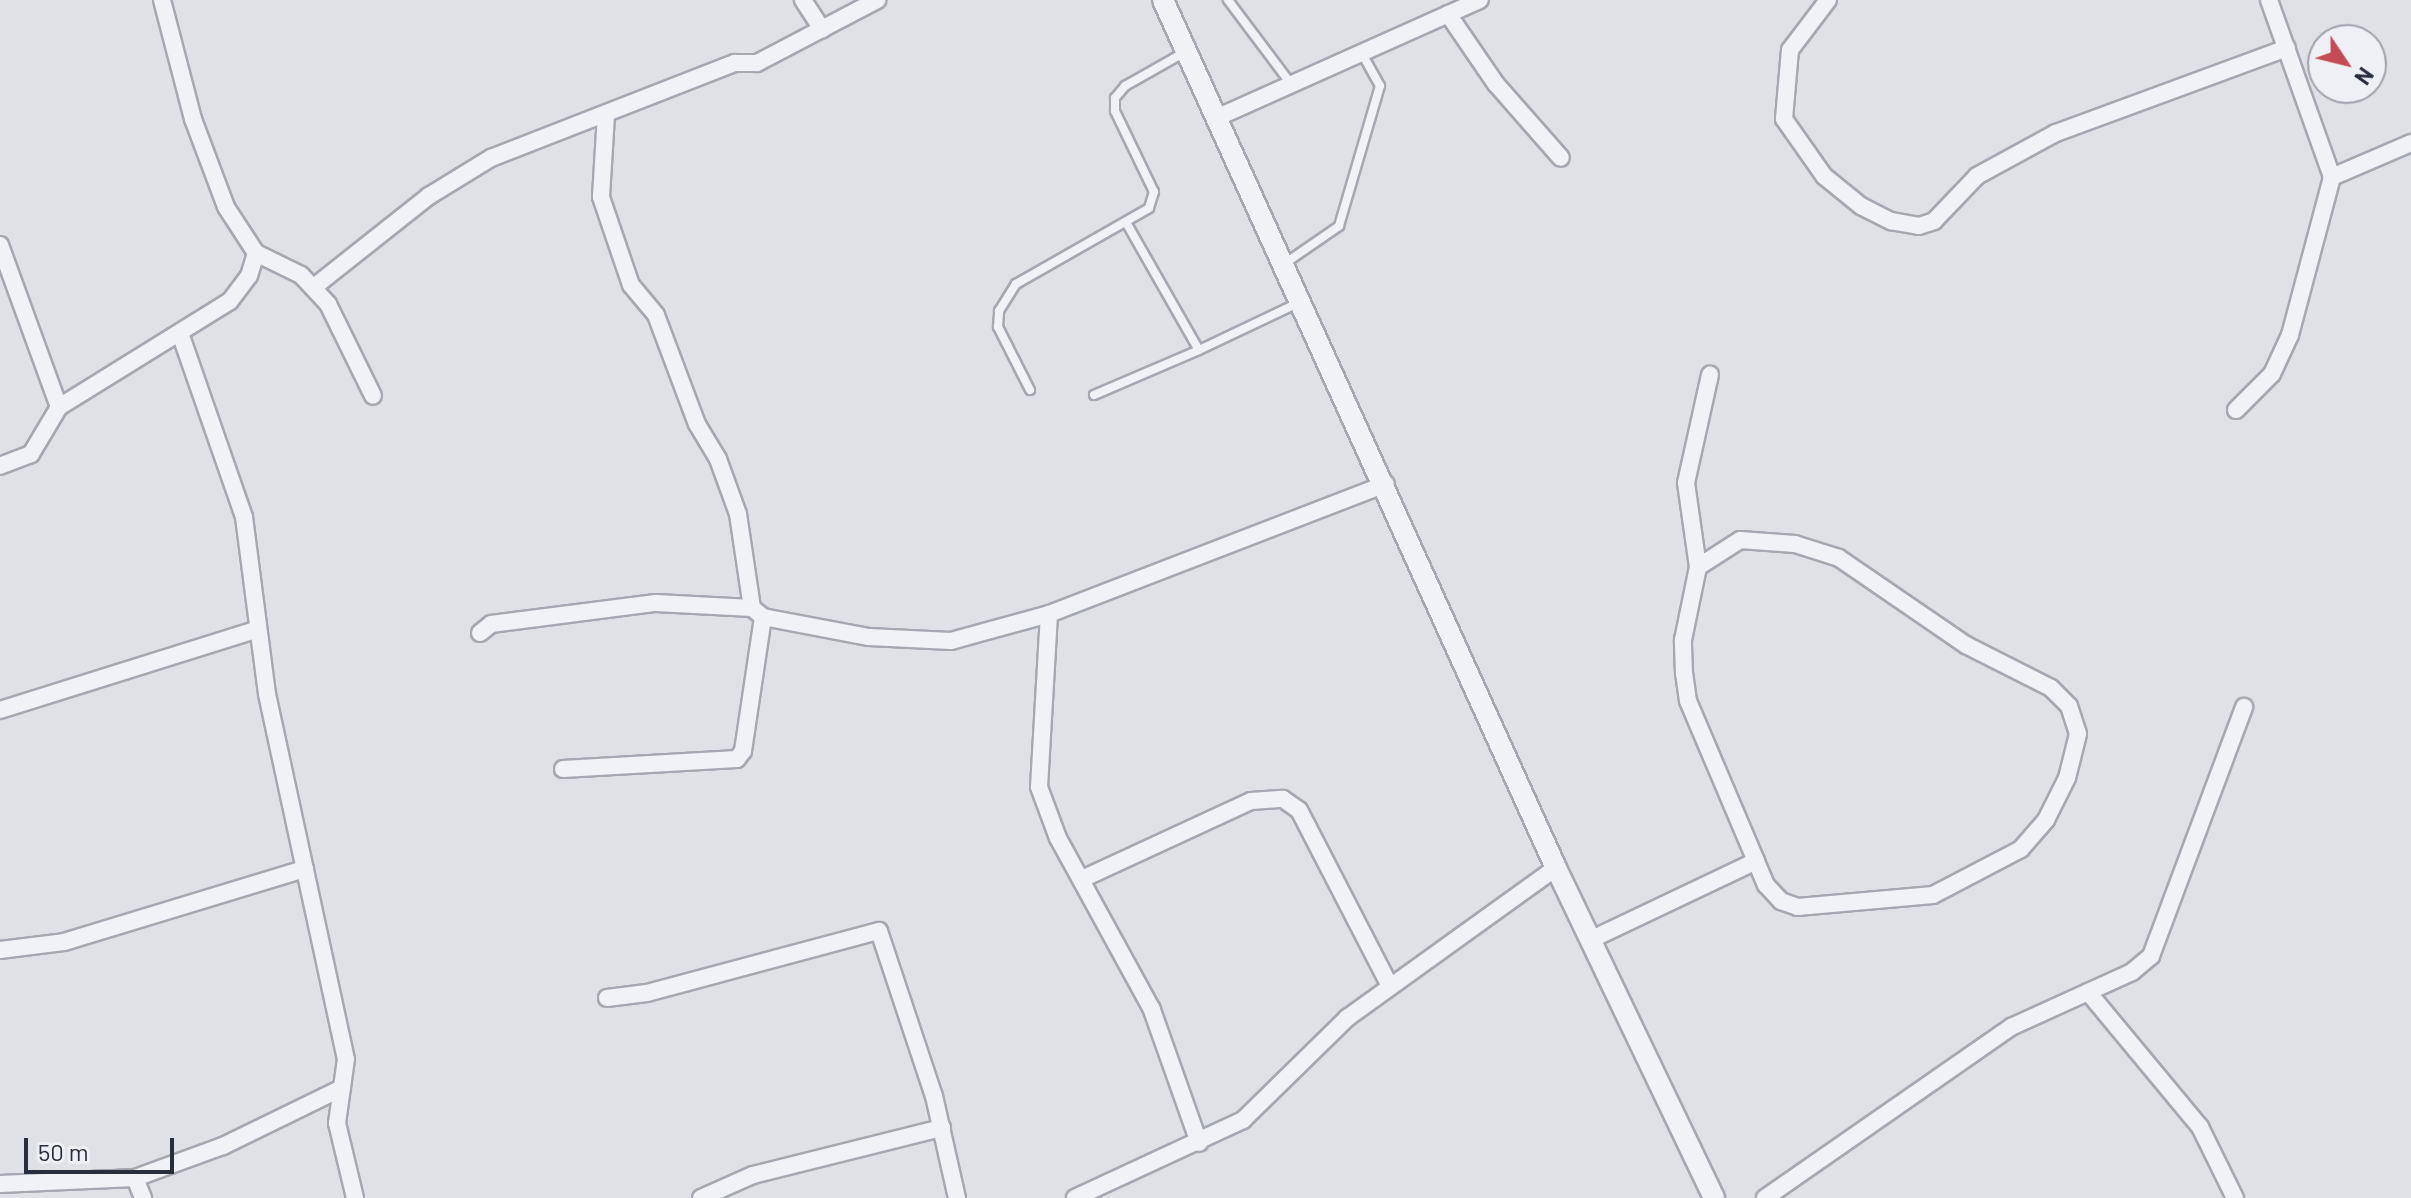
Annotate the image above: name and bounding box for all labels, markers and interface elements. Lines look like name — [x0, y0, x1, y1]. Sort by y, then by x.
north arrow — [2307, 24, 2387, 104]
text: N — [2350, 63, 2380, 90]
scale bar — [28, 1122, 178, 1172]
text: 50 m — [38, 1137, 89, 1166]

